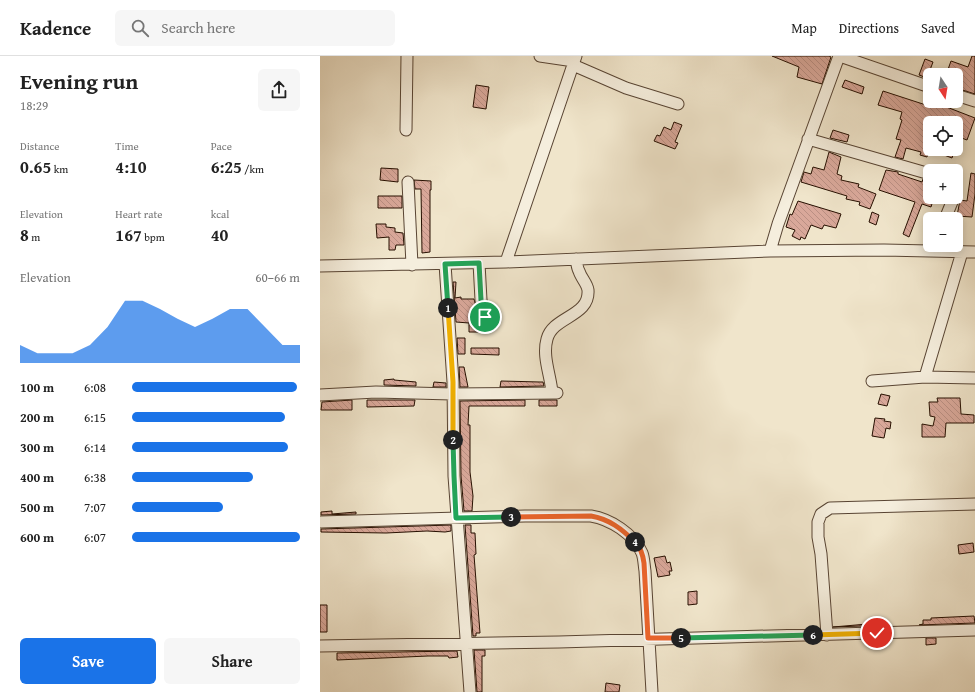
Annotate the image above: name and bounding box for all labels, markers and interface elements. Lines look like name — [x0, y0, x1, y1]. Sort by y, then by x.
search box — [115, 10, 395, 46]
text: Kadence — [20, 14, 91, 42]
icon: search — [129, 17, 151, 39]
text: Search here — [161, 17, 235, 38]
text: Map — [791, 18, 817, 38]
text: Directions — [839, 18, 899, 38]
text: Saved — [921, 18, 955, 38]
text: Evening run — [20, 65, 138, 97]
north arrow — [923, 68, 963, 108]
map controls — [923, 68, 963, 252]
button: share — [258, 69, 300, 111]
text: 18:29 — [20, 96, 48, 115]
button: locate — [923, 116, 963, 156]
text: Distance — [20, 138, 59, 154]
text: Time — [115, 138, 139, 154]
text: Pace — [211, 138, 232, 154]
text: 0.65 — [20, 154, 51, 179]
text: 4:10 — [115, 154, 147, 179]
text: 6:25 — [211, 154, 242, 179]
text: km — [51, 161, 68, 177]
text: /km — [242, 161, 264, 177]
button: + — [923, 164, 963, 204]
text: Elevation — [20, 206, 63, 222]
text: Heart rate — [115, 206, 163, 222]
text: kcal — [211, 206, 229, 222]
button: − — [923, 212, 963, 252]
text: 8 — [20, 222, 29, 247]
text: 167 — [115, 222, 142, 247]
text: 40 — [211, 222, 228, 247]
text: m — [29, 229, 40, 245]
text: bpm — [142, 229, 165, 245]
text: Elevation — [20, 268, 71, 287]
text: 60–66 m — [255, 268, 300, 287]
pin: 1 — [438, 298, 458, 318]
text: 1 — [445, 300, 451, 316]
pin — [468, 300, 502, 334]
icon: arrive — [474, 306, 496, 328]
text: 100 m — [20, 378, 54, 397]
text: 6:08 — [84, 378, 106, 397]
text: 200 m — [20, 408, 54, 427]
text: 6:15 — [84, 408, 106, 427]
pin: 2 — [443, 430, 463, 450]
text: 2 — [450, 432, 456, 448]
text: 300 m — [20, 438, 54, 457]
text: 6:14 — [84, 438, 106, 457]
text: 400 m — [20, 468, 54, 487]
text: 6:38 — [84, 468, 106, 487]
text: 500 m — [20, 498, 54, 517]
text: 7:07 — [84, 498, 106, 517]
pin: 3 — [501, 507, 521, 527]
text: 3 — [508, 509, 514, 525]
text: 600 m — [20, 528, 54, 547]
text: 6:07 — [84, 528, 106, 547]
pin: 4 — [625, 532, 645, 552]
text: 4 — [632, 534, 638, 550]
pin — [860, 616, 894, 650]
icon: check — [866, 622, 888, 644]
pin: 6 — [803, 625, 823, 645]
text: 6 — [810, 627, 816, 643]
pin: 5 — [671, 628, 691, 648]
text: 5 — [678, 630, 684, 646]
button: Save — [20, 638, 156, 684]
button: Share — [164, 638, 300, 684]

